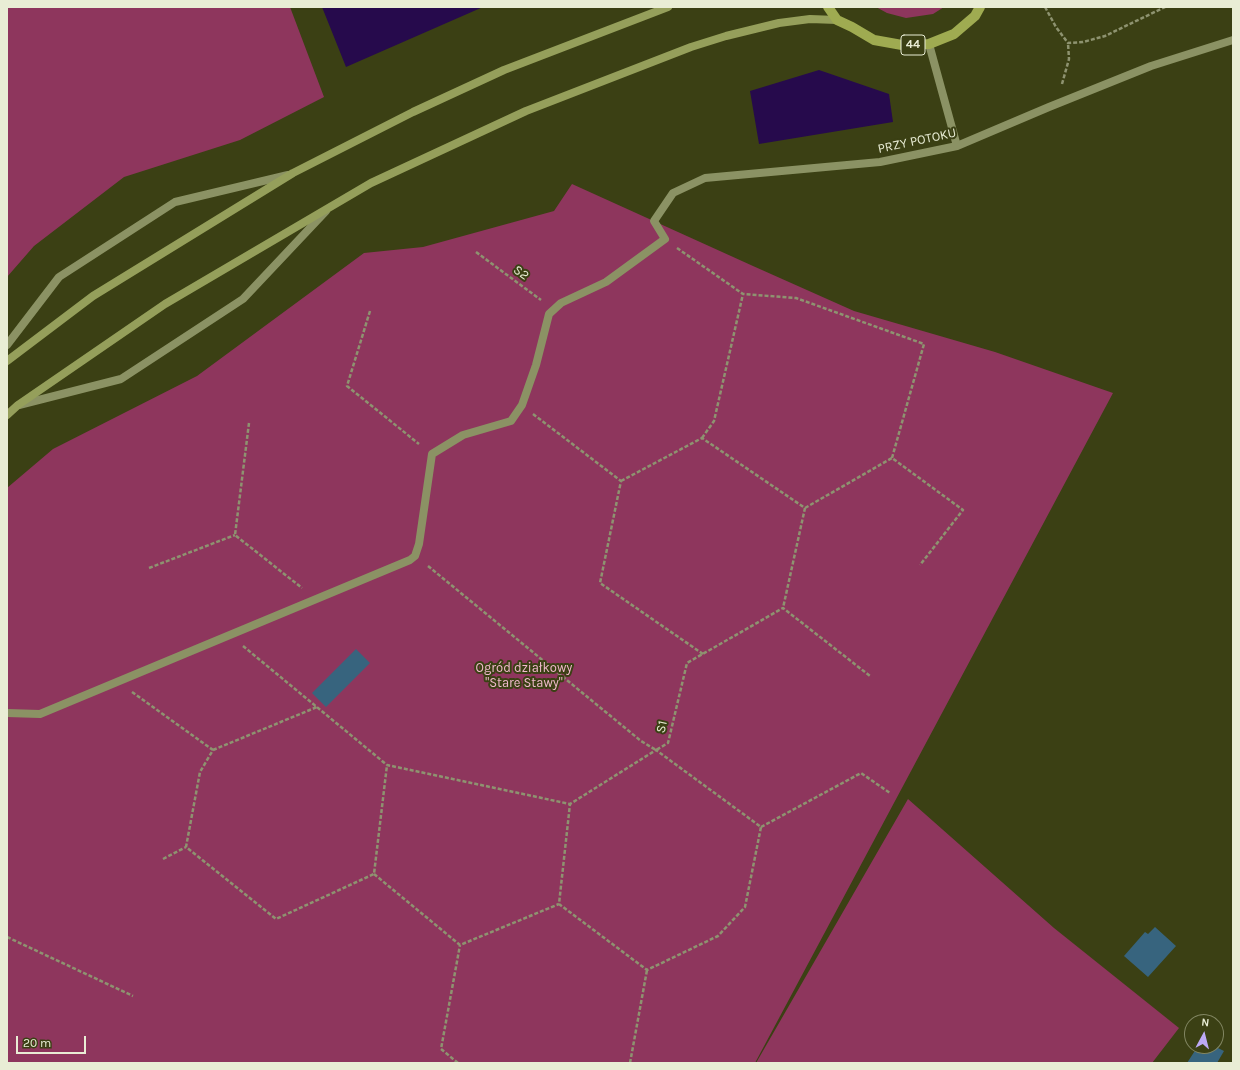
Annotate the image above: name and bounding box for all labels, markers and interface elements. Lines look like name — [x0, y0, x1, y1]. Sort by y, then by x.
road number: 44 — [901, 35, 925, 55]
street label: PRZY POTOKU — [876, 125, 958, 157]
street label: S2 — [510, 262, 532, 284]
park label: Ogród działkowy "Stare Stawy" — [476, 660, 572, 691]
street label: S1 — [653, 719, 671, 735]
north arrow — [1184, 1014, 1224, 1054]
text: N — [1201, 1016, 1210, 1030]
scale bar — [18, 1028, 88, 1054]
text: 20 m — [23, 1036, 51, 1050]

